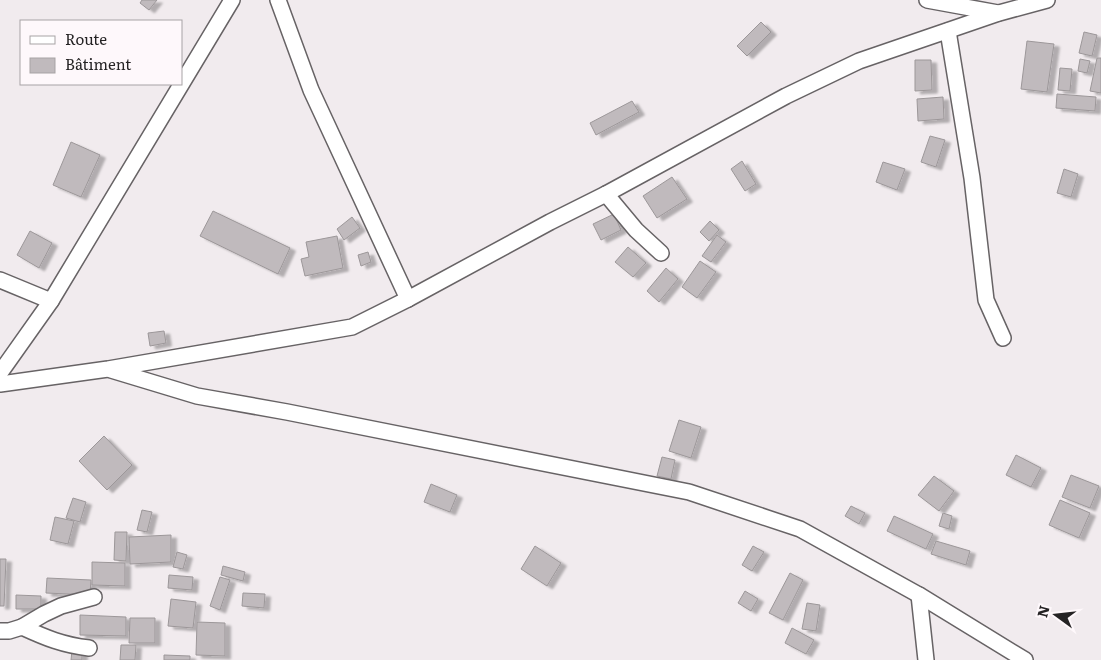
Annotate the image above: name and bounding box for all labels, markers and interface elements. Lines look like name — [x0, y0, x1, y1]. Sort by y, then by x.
legend — [20, 20, 182, 85]
text: Route — [65, 27, 107, 50]
text: Bâtiment — [65, 52, 131, 75]
north arrow — [1031, 590, 1081, 640]
text: N — [1031, 603, 1054, 620]

